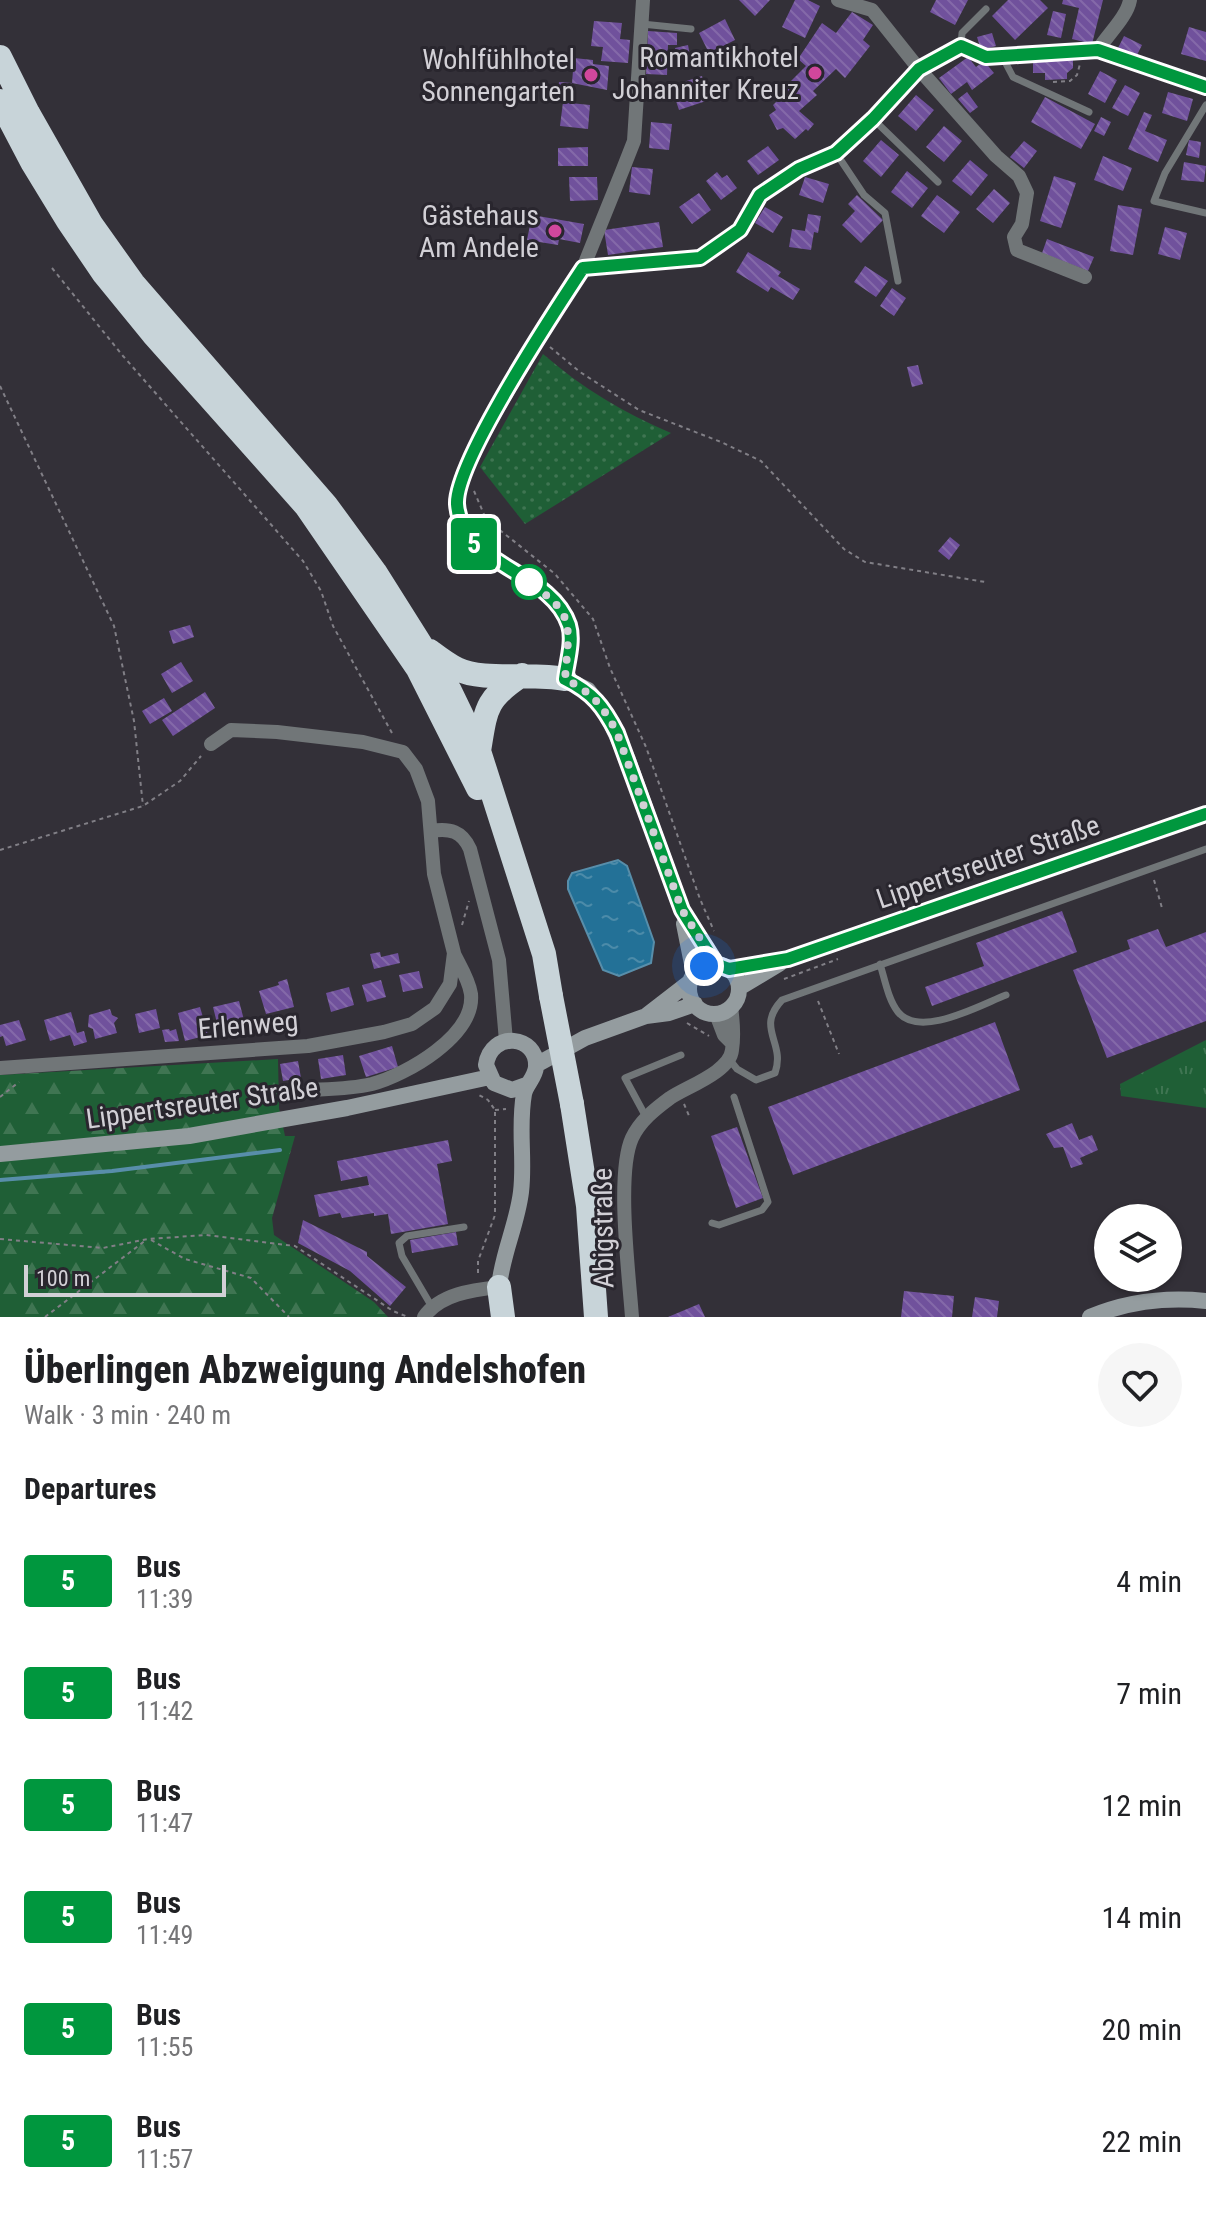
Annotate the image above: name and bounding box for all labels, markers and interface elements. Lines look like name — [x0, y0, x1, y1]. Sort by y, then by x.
place label: Romantikhotel Johanniter Kreuz — [612, 41, 799, 106]
place label: Wohlfühlhotel Sonnengarten — [421, 43, 575, 108]
marker: Romantikhotel Johanniter Kreuz — [806, 64, 824, 82]
marker: Wohlfühlhotel Sonnengarten — [582, 66, 600, 84]
place label: Gästehaus Am Andele — [419, 199, 539, 264]
marker: Gästehaus Am Andele — [546, 222, 564, 240]
line badge: 5 — [448, 518, 500, 570]
text: 5 — [467, 527, 481, 560]
unlabelled marker — [512, 565, 546, 599]
street label: Lippertsreuter Straße — [872, 808, 1104, 916]
your location — [684, 946, 724, 986]
street label: Erlenweg — [196, 1004, 300, 1046]
street label: Lippertsreuter Straße — [84, 1070, 320, 1136]
street label: Abigstraße — [585, 1168, 621, 1288]
map controls — [1094, 1204, 1182, 1292]
button: layers — [1094, 1204, 1182, 1292]
scale bar — [24, 1261, 226, 1297]
text: 100 m — [36, 1266, 90, 1291]
button: heart — [1098, 1343, 1182, 1427]
text: Überlingen Abzweigung Andelshofen — [24, 1348, 586, 1392]
text: Walk · 3 min · 240 m — [24, 1400, 231, 1430]
text: Departures — [24, 1471, 157, 1506]
text: Bus — [136, 1549, 181, 1584]
text: 5 — [61, 1564, 75, 1597]
text: 4 min — [1116, 1564, 1182, 1599]
text: 11:39 — [136, 1584, 193, 1614]
text: Bus — [136, 1661, 181, 1696]
text: 5 — [61, 1676, 75, 1709]
text: 7 min — [1116, 1676, 1182, 1711]
text: 11:42 — [136, 1696, 193, 1726]
text: Bus — [136, 1773, 181, 1808]
text: 5 — [61, 1788, 75, 1821]
text: 12 min — [1101, 1788, 1182, 1823]
text: 11:47 — [136, 1808, 193, 1838]
text: Bus — [136, 1885, 181, 1920]
text: 5 — [61, 1900, 75, 1933]
text: 14 min — [1101, 1900, 1182, 1935]
text: 11:49 — [136, 1920, 193, 1950]
text: Bus — [136, 1997, 181, 2032]
text: 5 — [61, 2012, 75, 2045]
text: 20 min — [1101, 2012, 1182, 2047]
text: 11:55 — [136, 2032, 193, 2062]
text: Bus — [136, 2109, 181, 2144]
text: 5 — [61, 2124, 75, 2157]
text: 22 min — [1101, 2124, 1182, 2159]
text: 11:57 — [136, 2144, 193, 2174]

